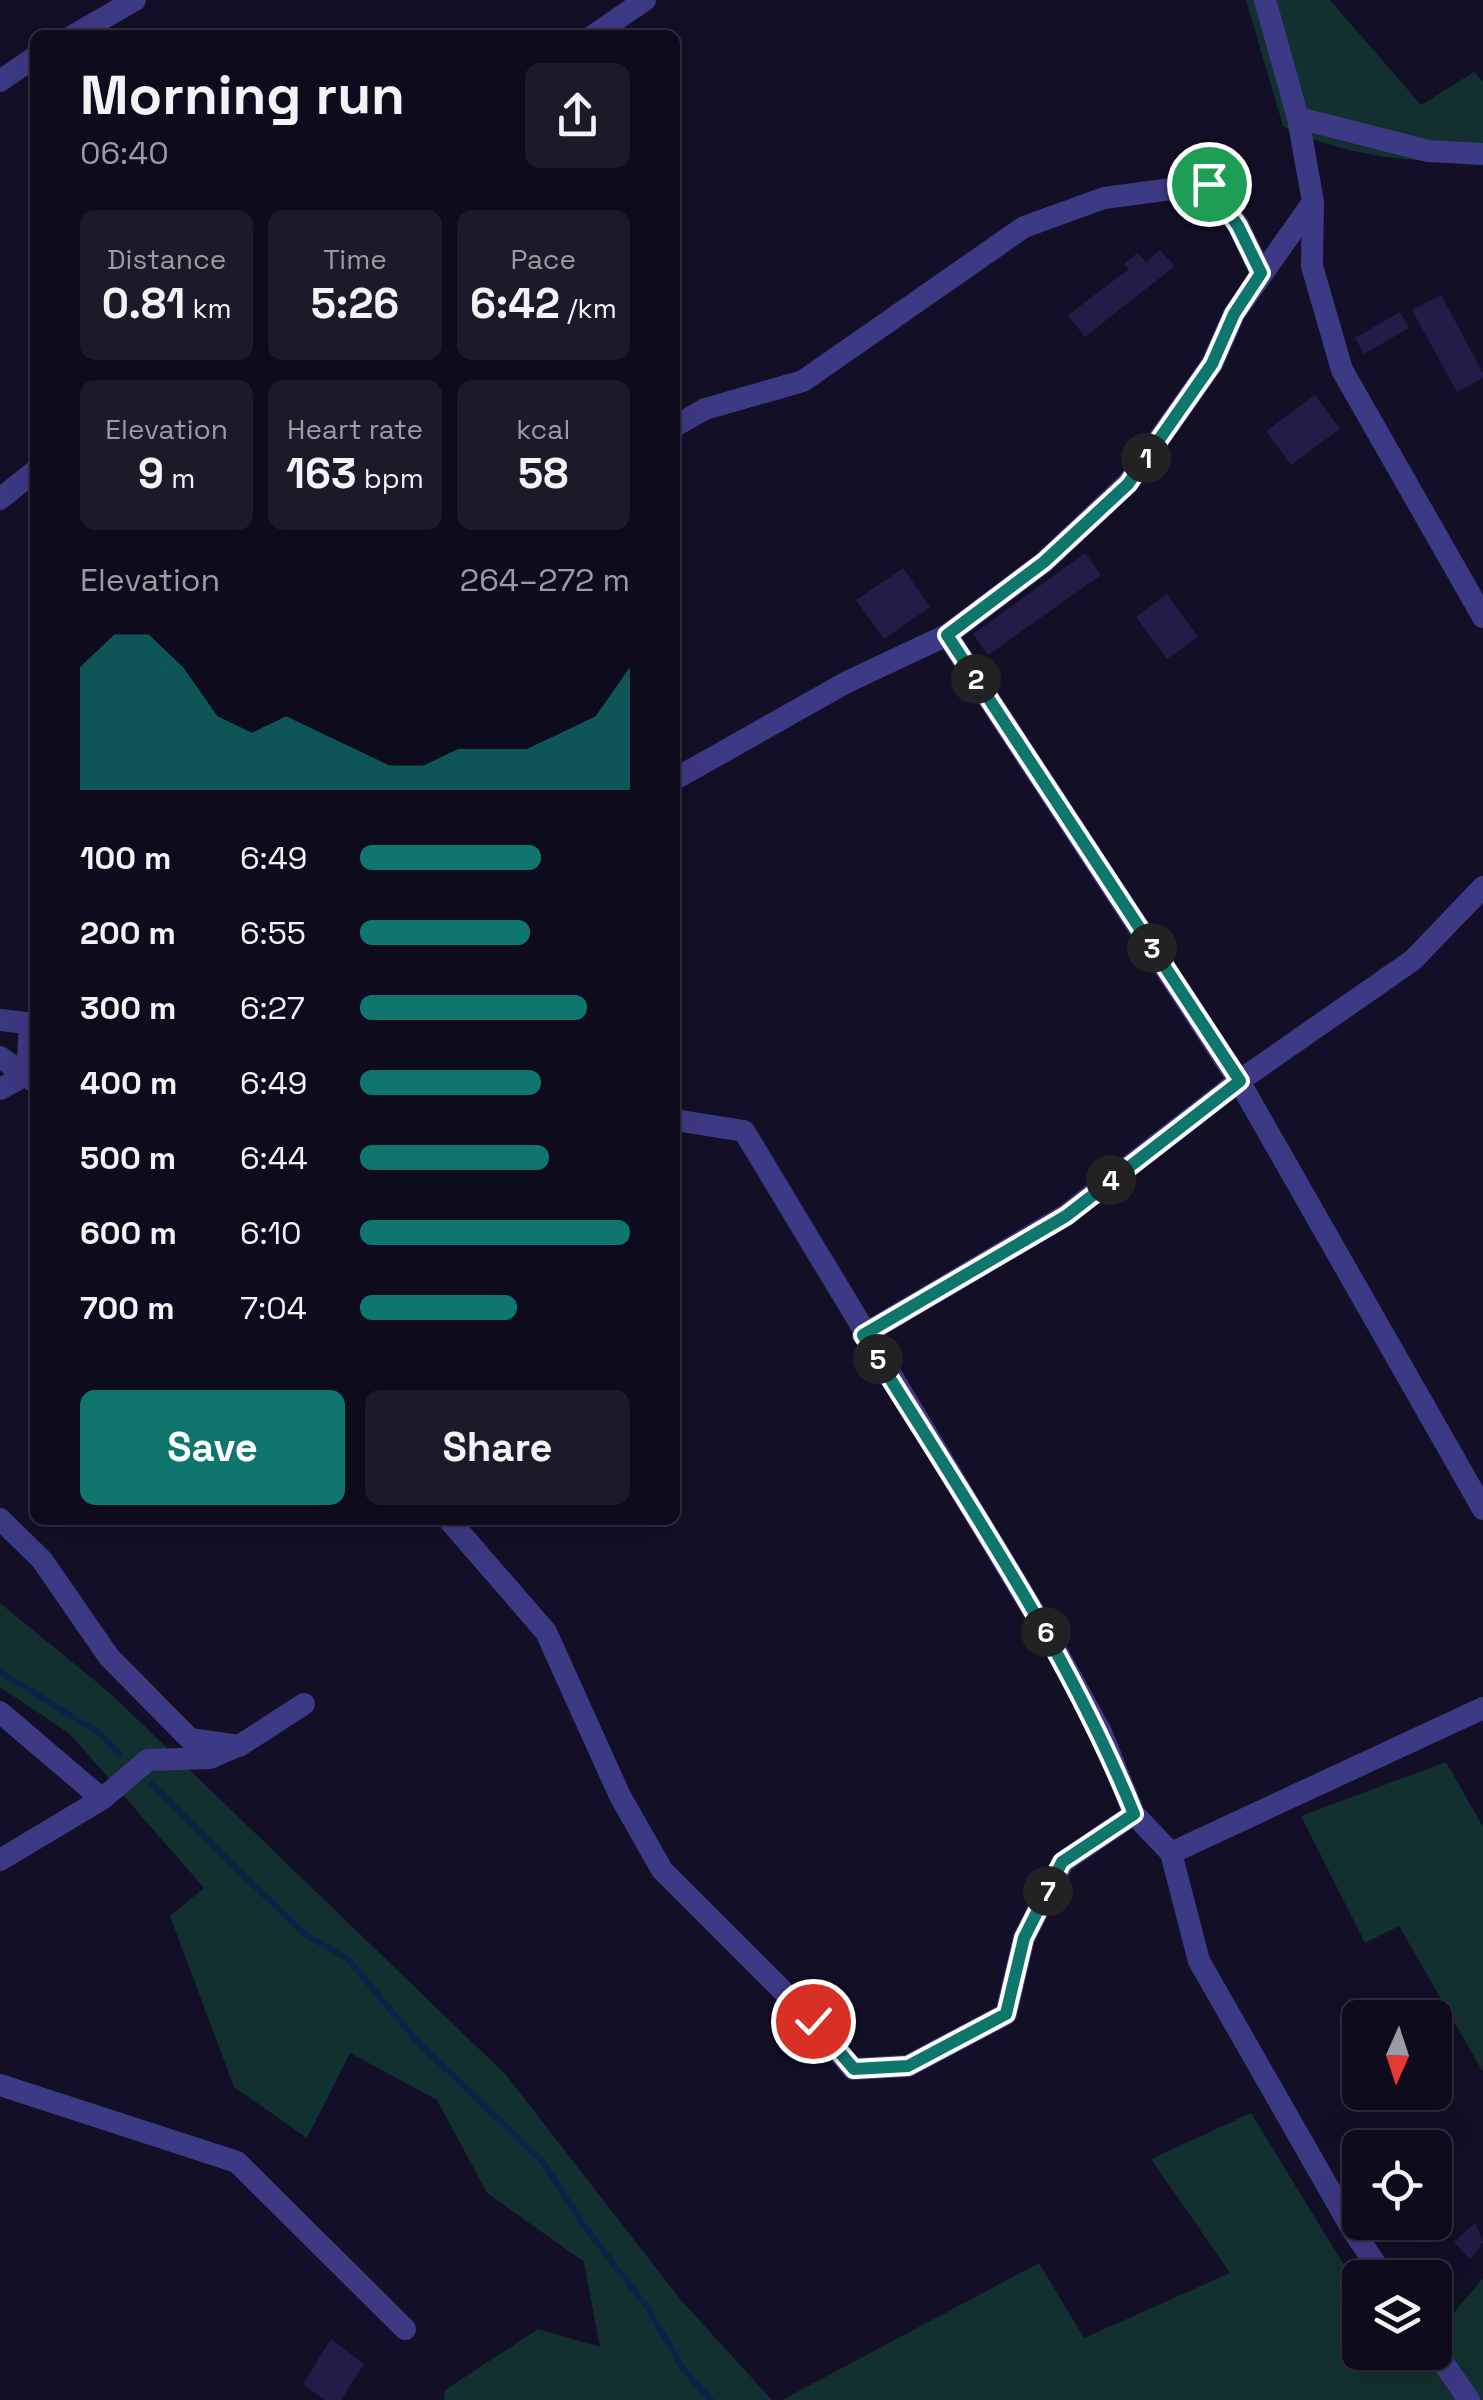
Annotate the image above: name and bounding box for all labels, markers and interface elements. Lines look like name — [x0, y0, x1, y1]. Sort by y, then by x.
text: Morning run — [80, 60, 405, 130]
button: share — [525, 63, 630, 168]
text: 06:40 — [80, 133, 169, 173]
pin — [1167, 142, 1252, 227]
icon: arrive — [1182, 157, 1237, 212]
text: Distance — [107, 241, 226, 277]
text: Time — [323, 241, 387, 277]
text: Pace — [511, 241, 576, 277]
text: 0.81 — [102, 277, 185, 330]
text: 5:26 — [311, 277, 399, 330]
text: 6:42 — [470, 277, 560, 330]
text: km — [185, 290, 232, 326]
text: /km — [560, 290, 617, 326]
text: Elevation — [105, 411, 228, 447]
text: Heart rate — [287, 411, 423, 447]
text: kcal — [516, 411, 570, 447]
pin: 1 — [1121, 433, 1171, 483]
text: 1 — [1140, 440, 1152, 476]
text: 9 — [138, 447, 164, 500]
text: 163 — [286, 447, 357, 500]
text: 58 — [518, 447, 569, 500]
text: m — [164, 460, 195, 496]
text: bpm — [357, 460, 424, 496]
text: Elevation — [80, 560, 220, 600]
text: 264–272 m — [460, 560, 630, 600]
pin: 2 — [951, 654, 1001, 704]
text: 2 — [968, 661, 984, 697]
text: 100 m — [80, 838, 171, 878]
text: 6:49 — [240, 838, 307, 878]
text: 200 m — [80, 913, 176, 953]
text: 6:55 — [240, 913, 306, 953]
pin: 3 — [1127, 923, 1177, 973]
text: 3 — [1143, 930, 1161, 966]
text: 300 m — [80, 988, 176, 1028]
text: 6:27 — [240, 988, 305, 1028]
text: 400 m — [80, 1063, 177, 1103]
text: 6:49 — [240, 1063, 307, 1103]
text: 500 m — [80, 1138, 176, 1178]
text: 6:44 — [240, 1138, 308, 1178]
pin: 4 — [1086, 1155, 1136, 1205]
text: 4 — [1102, 1162, 1120, 1198]
text: 600 m — [80, 1213, 177, 1253]
text: 6:10 — [240, 1213, 302, 1253]
text: 700 m — [80, 1288, 175, 1328]
text: 7:04 — [240, 1288, 307, 1328]
pin: 5 — [853, 1334, 903, 1384]
text: 5 — [870, 1341, 886, 1377]
button: Save — [80, 1390, 345, 1505]
button: Share — [365, 1390, 630, 1505]
pin: 6 — [1021, 1607, 1071, 1657]
text: 6 — [1037, 1614, 1055, 1650]
pin: 7 — [1023, 1866, 1073, 1916]
text: 7 — [1040, 1873, 1056, 1909]
pin — [771, 1979, 856, 2064]
icon: check — [786, 1994, 841, 2049]
north arrow — [1342, 2000, 1452, 2110]
map controls — [1342, 2000, 1452, 2370]
button: locate — [1342, 2130, 1452, 2240]
button: layers — [1342, 2260, 1452, 2370]

